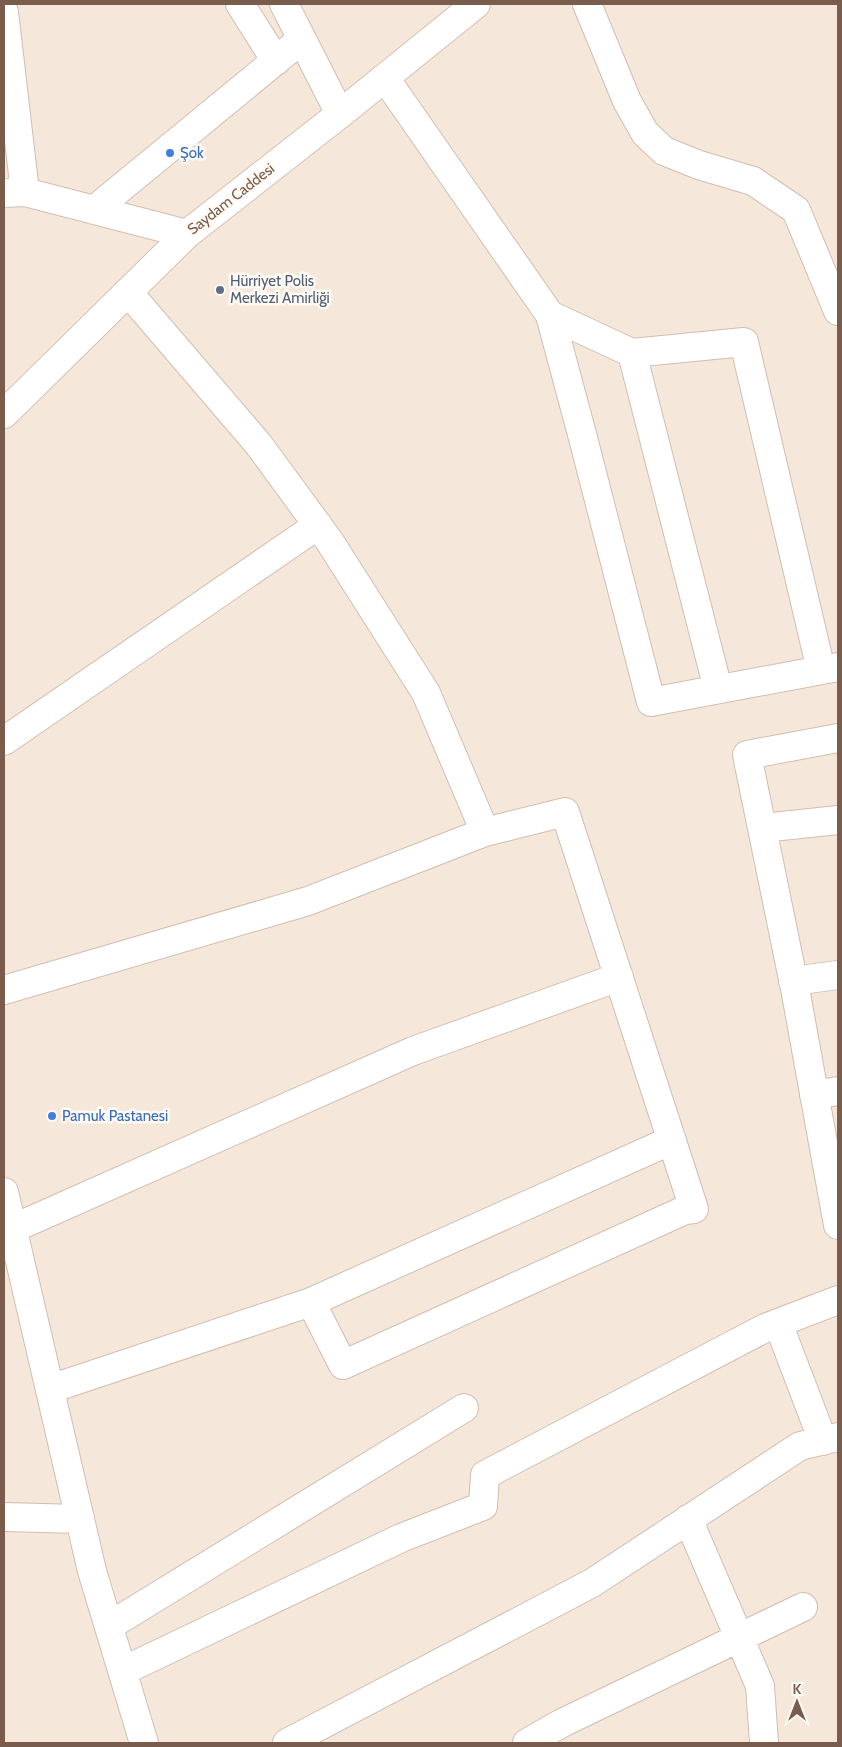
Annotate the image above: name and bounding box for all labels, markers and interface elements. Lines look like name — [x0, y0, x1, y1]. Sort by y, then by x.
place label: Şok — [180, 144, 204, 162]
marker: Şok — [164, 147, 176, 159]
street label: Saydam Caddesi — [184, 159, 278, 239]
place label: Hürriyet Polis Merkezi Amirliği — [230, 272, 330, 307]
marker: Hürriyet Polis Merkezi Amirliği — [214, 284, 226, 296]
place label: Pamuk Pastanesi — [62, 1107, 168, 1125]
marker: Pamuk Pastanesi — [46, 1110, 58, 1122]
north arrow — [772, 1677, 822, 1727]
text: K — [793, 1680, 802, 1698]

